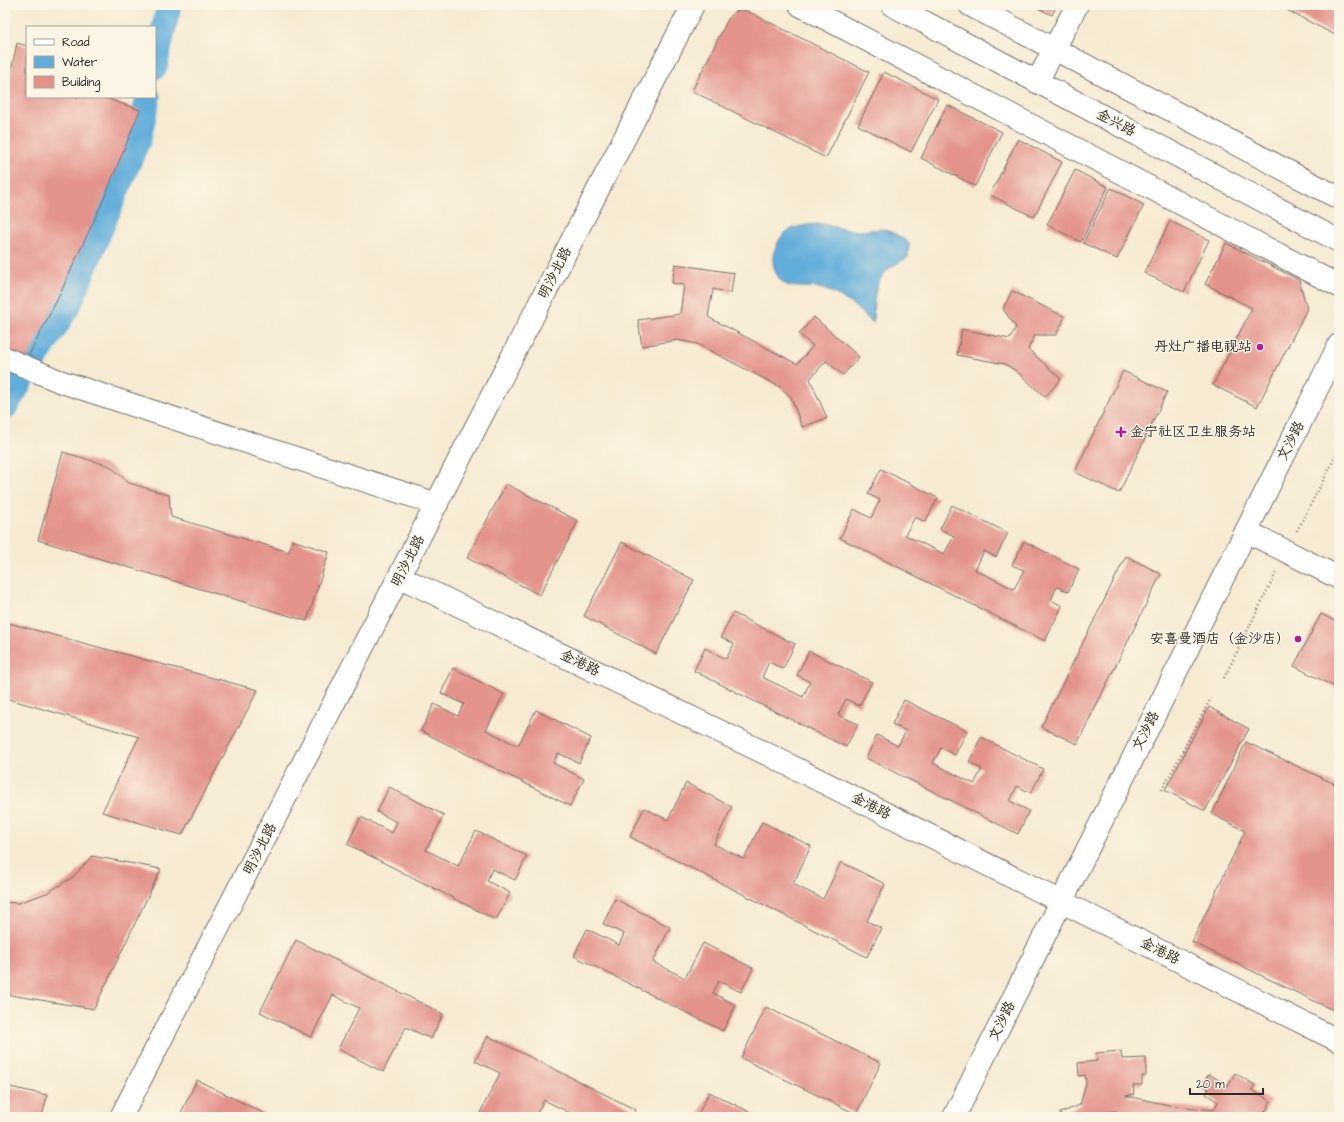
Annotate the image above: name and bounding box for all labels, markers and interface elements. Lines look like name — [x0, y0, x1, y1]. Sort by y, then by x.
legend — [26, 26, 156, 98]
text: Road — [62, 34, 90, 51]
text: Water — [62, 54, 98, 71]
text: Building — [62, 74, 100, 92]
street label: 金兴路 — [1093, 104, 1139, 142]
street label: 明沙北路 — [533, 244, 577, 302]
place label: 丹灶广播电视站 — [1154, 337, 1252, 357]
marker: 丹灶广播电视站 — [1255, 342, 1265, 352]
street label: 文沙路 — [1273, 418, 1309, 464]
place label: 金宁社区卫生服务站 — [1130, 422, 1256, 442]
marker: 金宁社区卫生服务站 — [1115, 426, 1127, 438]
street label: 明沙北路 — [386, 532, 430, 590]
place label: 安喜曼酒店（金沙店） — [1150, 629, 1290, 649]
marker: 安喜曼酒店（金沙店） — [1293, 634, 1303, 644]
street label: 金港路 — [557, 645, 603, 681]
street label: 文沙路 — [1128, 708, 1164, 754]
street label: 金港路 — [848, 788, 894, 824]
street label: 明沙北路 — [238, 820, 282, 878]
street label: 金港路 — [1137, 933, 1183, 969]
street label: 文沙路 — [984, 998, 1020, 1044]
scale bar — [1190, 1070, 1263, 1096]
text: 20 m — [1196, 1076, 1225, 1093]

